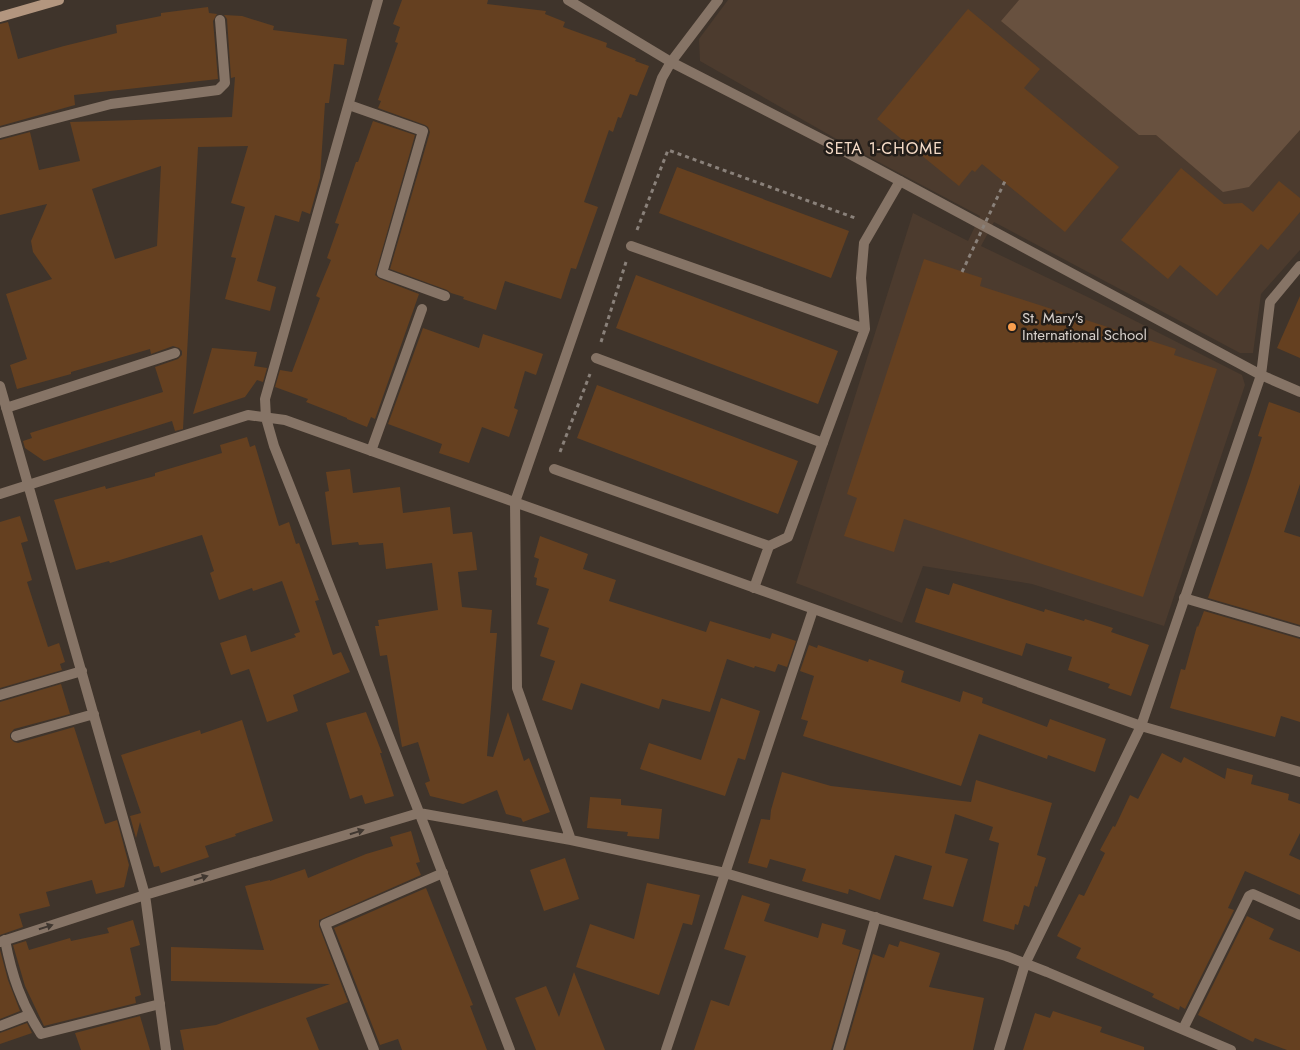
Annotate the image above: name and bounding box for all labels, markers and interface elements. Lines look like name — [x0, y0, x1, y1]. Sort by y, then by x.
district label: SETA 1-CHOME — [825, 137, 943, 160]
place label: St. Mary's International School — [1022, 307, 1147, 346]
marker: St. Mary's International School — [1006, 321, 1018, 333]
one-way arrow — [350, 827, 365, 835]
one-way arrow — [194, 874, 209, 882]
one-way arrow — [39, 922, 54, 930]

